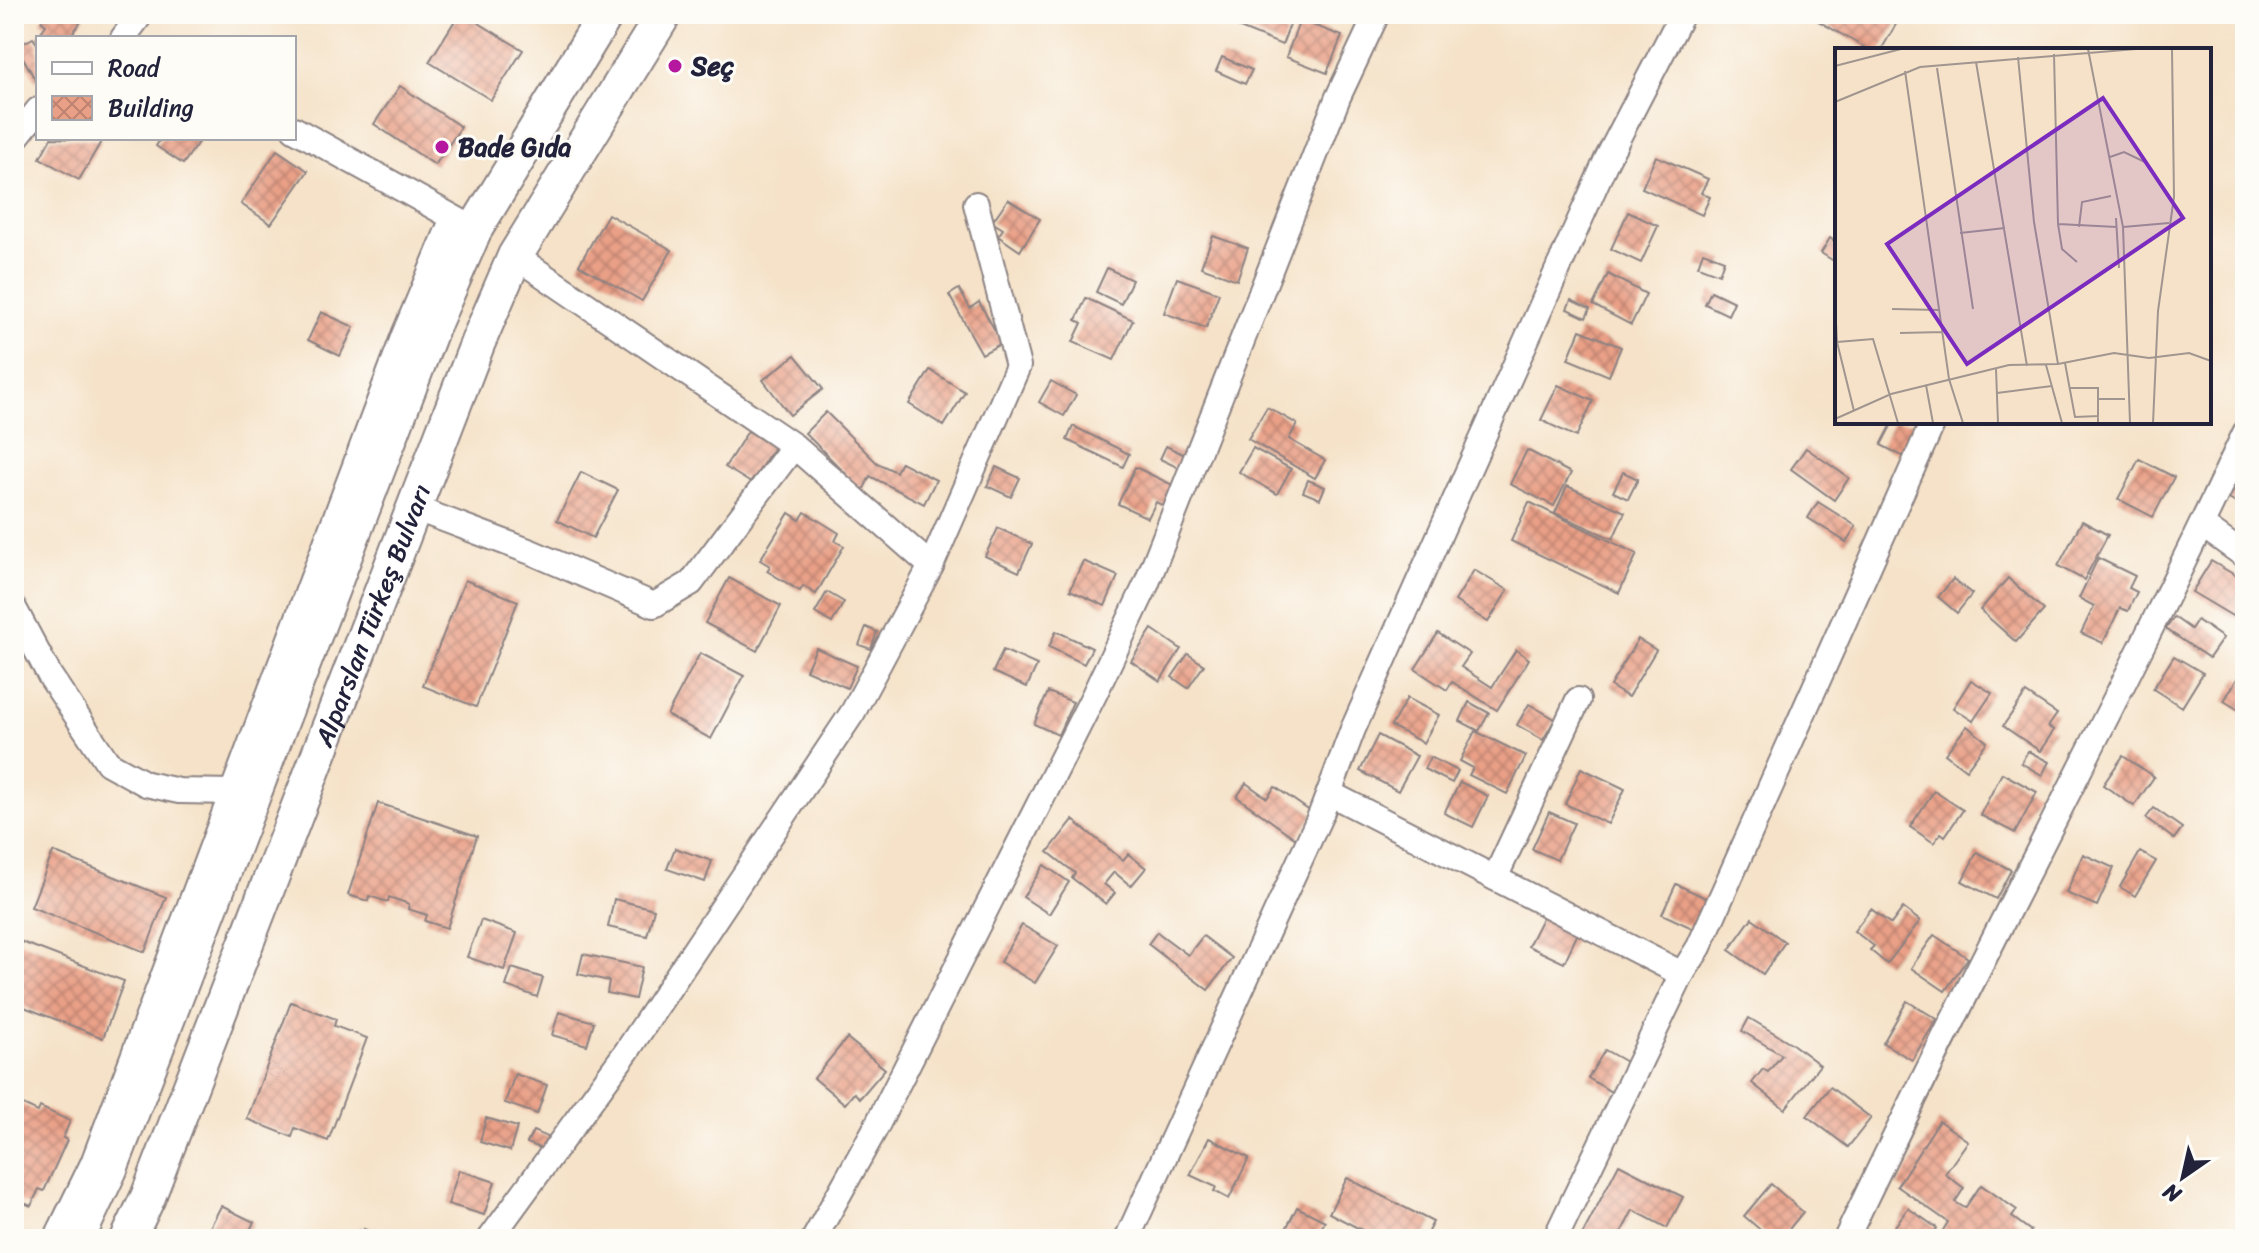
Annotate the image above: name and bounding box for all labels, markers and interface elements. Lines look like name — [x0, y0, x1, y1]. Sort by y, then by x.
legend — [36, 36, 296, 140]
place label: Seç — [690, 43, 735, 89]
text: Road — [108, 47, 162, 89]
inset map — [1835, 48, 2211, 424]
marker: Seç — [666, 57, 684, 75]
text: Building — [108, 87, 194, 129]
place label: Bade Gıda — [458, 124, 571, 170]
marker: Bade Gıda — [433, 138, 451, 156]
street label: Alparslan Türkeş Bulvarı — [301, 477, 444, 755]
north arrow — [2143, 1137, 2223, 1217]
text: N — [2154, 1172, 2190, 1214]

